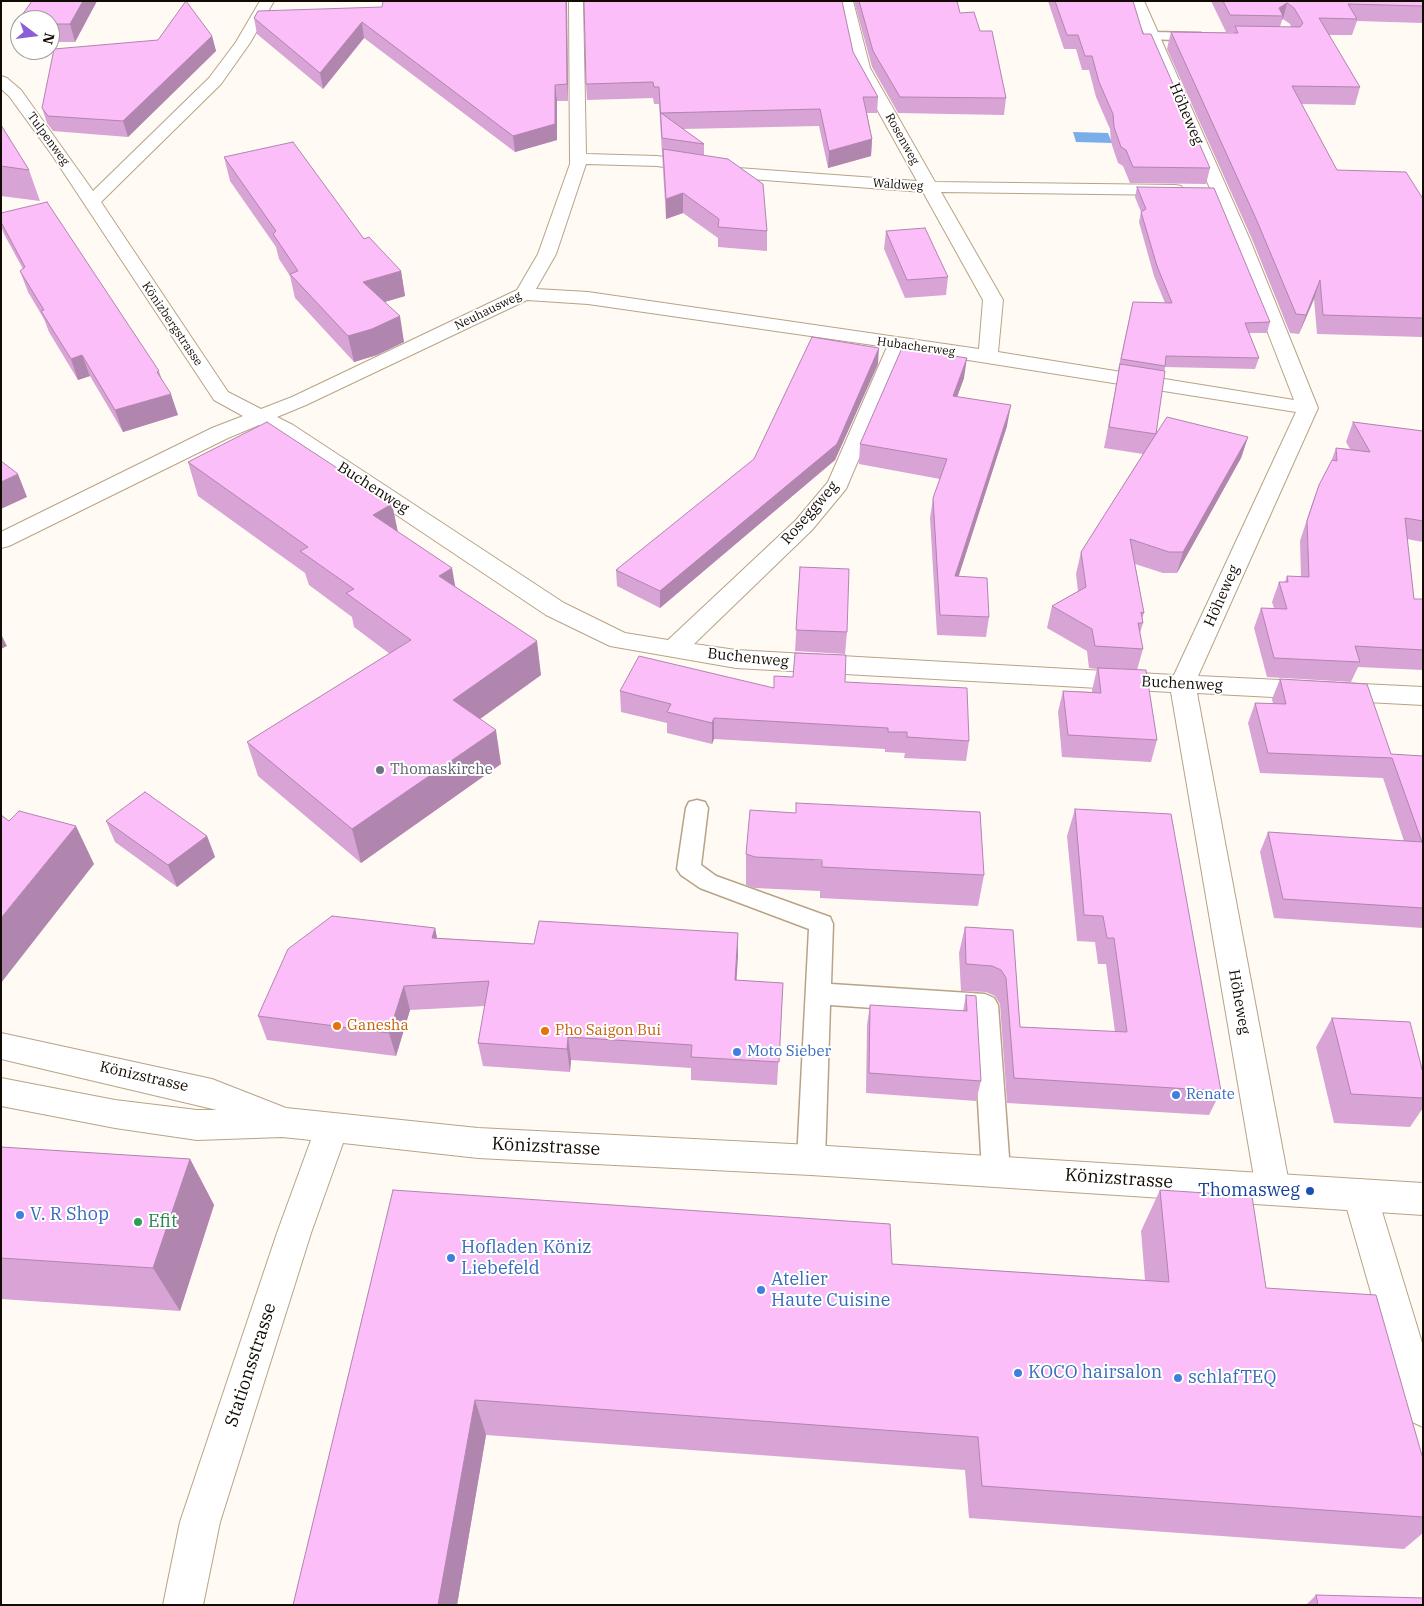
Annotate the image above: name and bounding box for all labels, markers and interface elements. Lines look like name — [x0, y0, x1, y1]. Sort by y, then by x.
north arrow — [10, 10, 60, 60]
text: N — [38, 31, 59, 46]
street label: Höheweg — [1165, 80, 1207, 148]
street label: Tulpenweg — [24, 110, 72, 168]
street label: Rosenweg — [882, 111, 922, 167]
street label: Waldweg — [872, 176, 924, 194]
street label: Könizbergstrasse — [139, 279, 205, 369]
street label: Neuhausweg — [452, 289, 524, 333]
street label: Hubacherweg — [876, 334, 956, 360]
street label: Buchenweg — [334, 458, 412, 518]
street label: Roseggweg — [778, 478, 842, 548]
street label: Höheweg — [1200, 562, 1244, 630]
street label: Buchenweg — [707, 645, 789, 671]
street label: Buchenweg — [1141, 673, 1223, 695]
place label: Thomaskirche — [390, 761, 493, 779]
marker: Thomaskirche — [374, 764, 386, 776]
street label: Höheweg — [1224, 968, 1254, 1036]
place label: Ganesha — [347, 1017, 409, 1035]
marker: Ganesha — [331, 1020, 343, 1032]
place label: Pho Saigon Bui — [555, 1022, 661, 1040]
marker: Pho Saigon Bui — [539, 1025, 551, 1037]
place label: Moto Sieber — [747, 1043, 831, 1061]
marker: Moto Sieber — [731, 1046, 743, 1058]
street label: Könizstrasse — [98, 1058, 190, 1096]
place label: Renate — [1186, 1086, 1235, 1104]
marker: Renate — [1170, 1089, 1182, 1101]
street label: Könizstrasse — [491, 1133, 601, 1161]
street label: Könizstrasse — [1064, 1164, 1174, 1194]
place label: Thomasweg — [1198, 1180, 1300, 1202]
marker: Thomasweg — [1304, 1185, 1316, 1197]
place label: V. R Shop — [30, 1204, 109, 1226]
marker: V. R Shop — [14, 1209, 26, 1221]
place label: Efit — [148, 1211, 177, 1233]
marker: Efit — [132, 1216, 144, 1228]
place label: Hofladen Köniz Liebefeld — [461, 1237, 591, 1280]
marker: Hofladen Köniz Liebefeld — [445, 1252, 457, 1264]
place label: Atelier Haute Cuisine — [771, 1269, 890, 1312]
marker: Atelier Haute Cuisine — [755, 1284, 767, 1296]
street label: Stationsstrasse — [221, 1300, 281, 1430]
place label: KOCO hairsalon — [1028, 1362, 1162, 1384]
marker: KOCO hairsalon — [1012, 1367, 1024, 1379]
place label: schlafTEQ — [1188, 1367, 1276, 1389]
marker: schlafTEQ — [1172, 1372, 1184, 1384]

